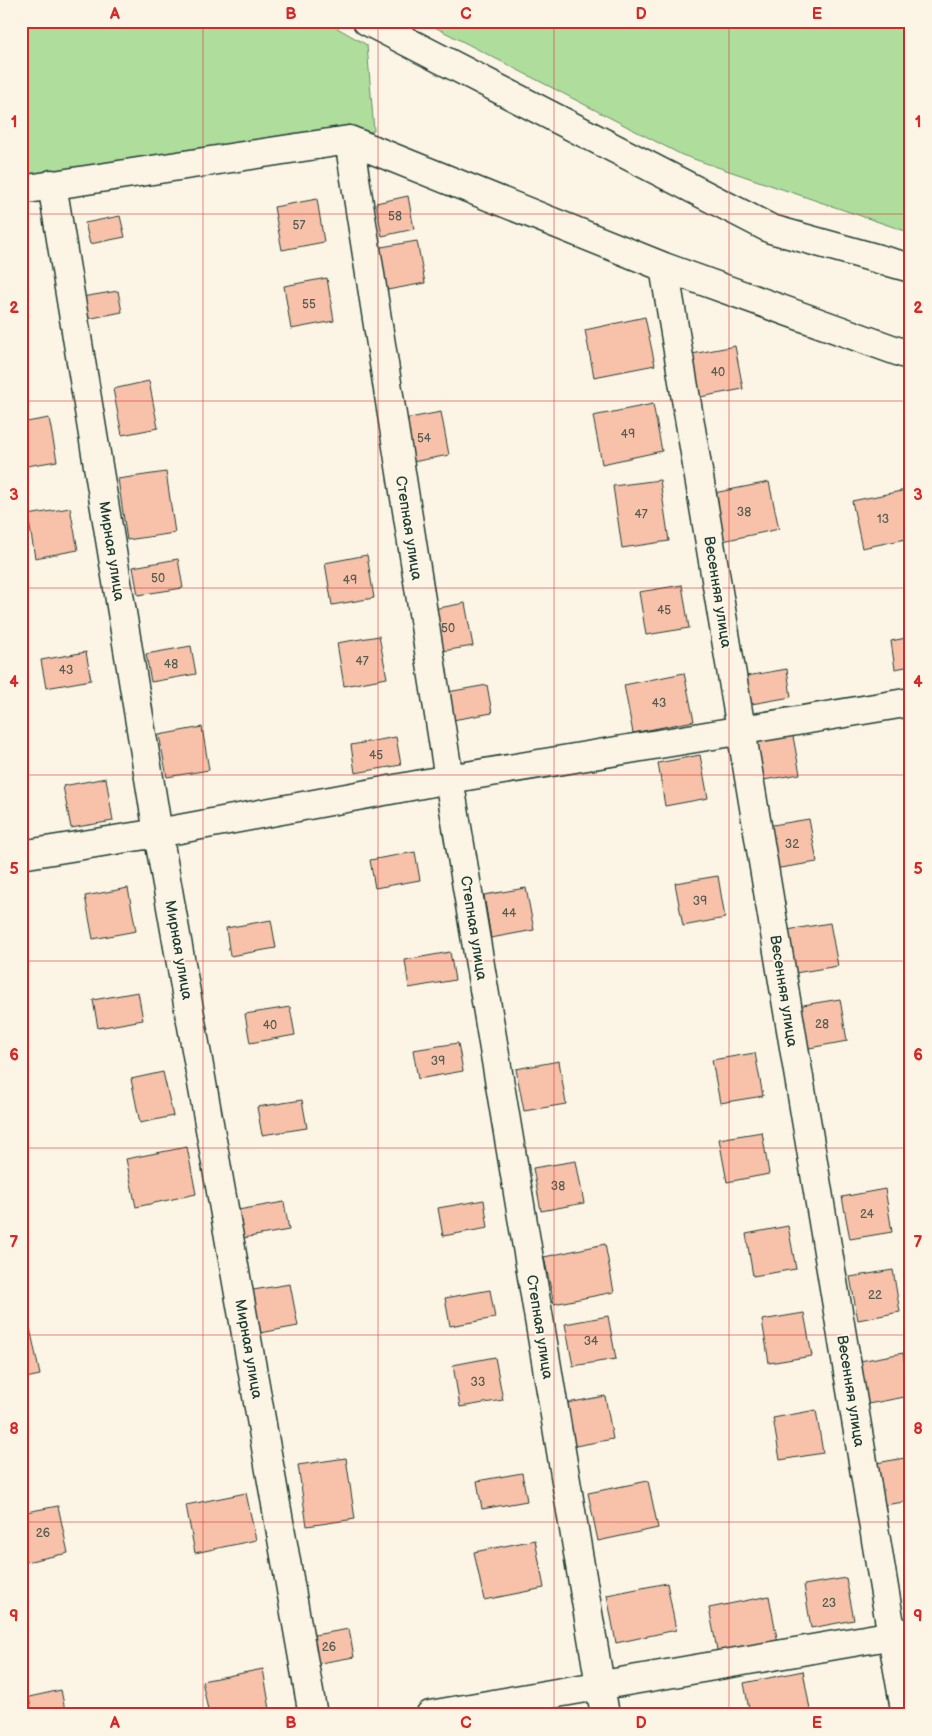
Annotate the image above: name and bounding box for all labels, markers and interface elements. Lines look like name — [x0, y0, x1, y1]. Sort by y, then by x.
text: A — [109, 5, 120, 24]
text: B — [285, 5, 297, 24]
text: C — [460, 5, 472, 24]
text: D — [635, 5, 647, 24]
text: E — [812, 5, 822, 24]
text: 1 — [11, 113, 17, 132]
text: 1 — [915, 113, 921, 132]
house number: 58 — [388, 209, 402, 224]
house number: 57 — [293, 218, 305, 233]
house number: 55 — [302, 297, 316, 312]
text: 2 — [9, 299, 19, 318]
text: 2 — [913, 299, 923, 318]
house number: 40 — [711, 365, 725, 380]
house number: 49 — [621, 427, 635, 442]
house number: 54 — [417, 431, 432, 446]
street label: Степная улица — [391, 475, 426, 582]
text: 3 — [9, 486, 19, 505]
text: 3 — [913, 486, 923, 505]
street label: Мирная улица — [94, 500, 129, 602]
house number: 38 — [737, 505, 751, 520]
house number: 47 — [634, 507, 648, 522]
house number: 13 — [877, 512, 889, 527]
street label: Весенняя улица — [699, 535, 736, 649]
house number: 50 — [151, 571, 165, 586]
house number: 49 — [343, 573, 357, 588]
house number: 45 — [657, 603, 671, 618]
house number: 50 — [441, 621, 455, 636]
house number: 47 — [355, 654, 369, 669]
house number: 48 — [164, 657, 178, 672]
house number: 43 — [59, 663, 73, 678]
text: 4 — [9, 673, 19, 692]
text: 4 — [913, 673, 923, 692]
house number: 43 — [652, 696, 666, 711]
house number: 45 — [369, 748, 383, 763]
house number: 32 — [785, 837, 799, 852]
text: 5 — [9, 860, 19, 879]
text: 5 — [913, 860, 923, 879]
street label: Степная улица — [456, 875, 491, 982]
house number: 39 — [693, 894, 707, 909]
street label: Мирная улица — [160, 899, 197, 1001]
house number: 44 — [502, 906, 517, 921]
street label: Весенняя улица — [765, 934, 802, 1048]
house number: 28 — [815, 1017, 829, 1032]
house number: 40 — [263, 1018, 277, 1033]
text: 6 — [9, 1046, 19, 1065]
text: 6 — [913, 1046, 923, 1065]
house number: 39 — [431, 1054, 445, 1069]
house number: 38 — [551, 1179, 565, 1194]
house number: 24 — [860, 1207, 875, 1222]
text: 7 — [10, 1233, 19, 1252]
text: 7 — [914, 1233, 923, 1252]
street label: Степная улица — [522, 1274, 557, 1381]
house number: 22 — [868, 1288, 882, 1303]
street label: Мирная улица — [230, 1298, 267, 1400]
house number: 34 — [584, 1334, 599, 1349]
street label: Весенняя улица — [832, 1334, 869, 1448]
house number: 33 — [471, 1375, 485, 1390]
text: 8 — [9, 1420, 19, 1439]
text: 8 — [913, 1420, 923, 1439]
house number: 26 — [36, 1526, 50, 1541]
house number: 23 — [822, 1596, 836, 1611]
text: 9 — [9, 1607, 19, 1626]
text: 9 — [913, 1607, 923, 1626]
house number: 26 — [322, 1640, 336, 1655]
text: A — [109, 1714, 120, 1733]
text: B — [285, 1714, 297, 1733]
text: C — [460, 1714, 472, 1733]
text: D — [635, 1714, 647, 1733]
text: E — [812, 1714, 822, 1733]

